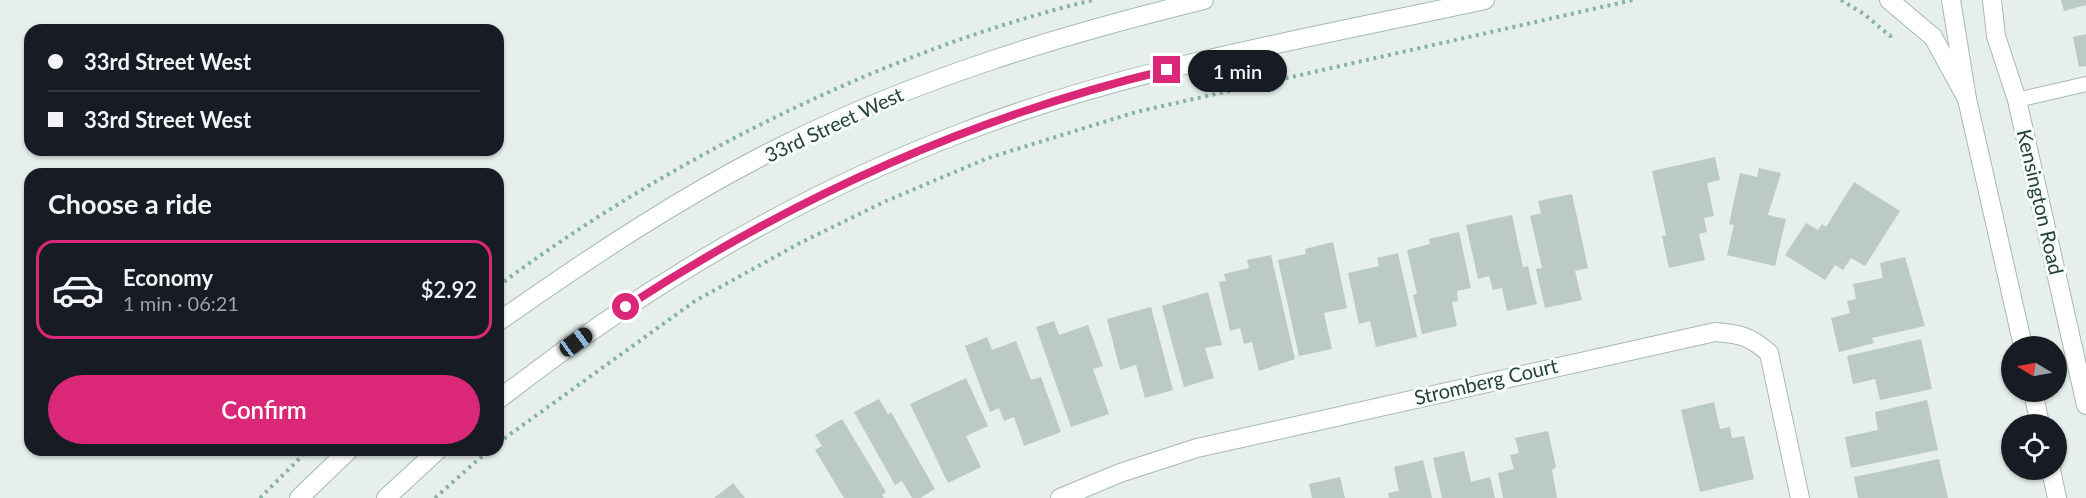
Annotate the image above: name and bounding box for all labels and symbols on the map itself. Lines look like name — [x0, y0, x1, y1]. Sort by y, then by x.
callout: 1 min — [1188, 49, 1287, 91]
route end — [1153, 56, 1180, 83]
street label: 33rd Street West — [761, 82, 907, 167]
street label: Kensington Road — [2013, 127, 2069, 277]
route start — [612, 293, 639, 320]
car — [556, 324, 596, 360]
north arrow — [2001, 336, 2067, 402]
street label: Stromberg Court — [1412, 353, 1560, 409]

